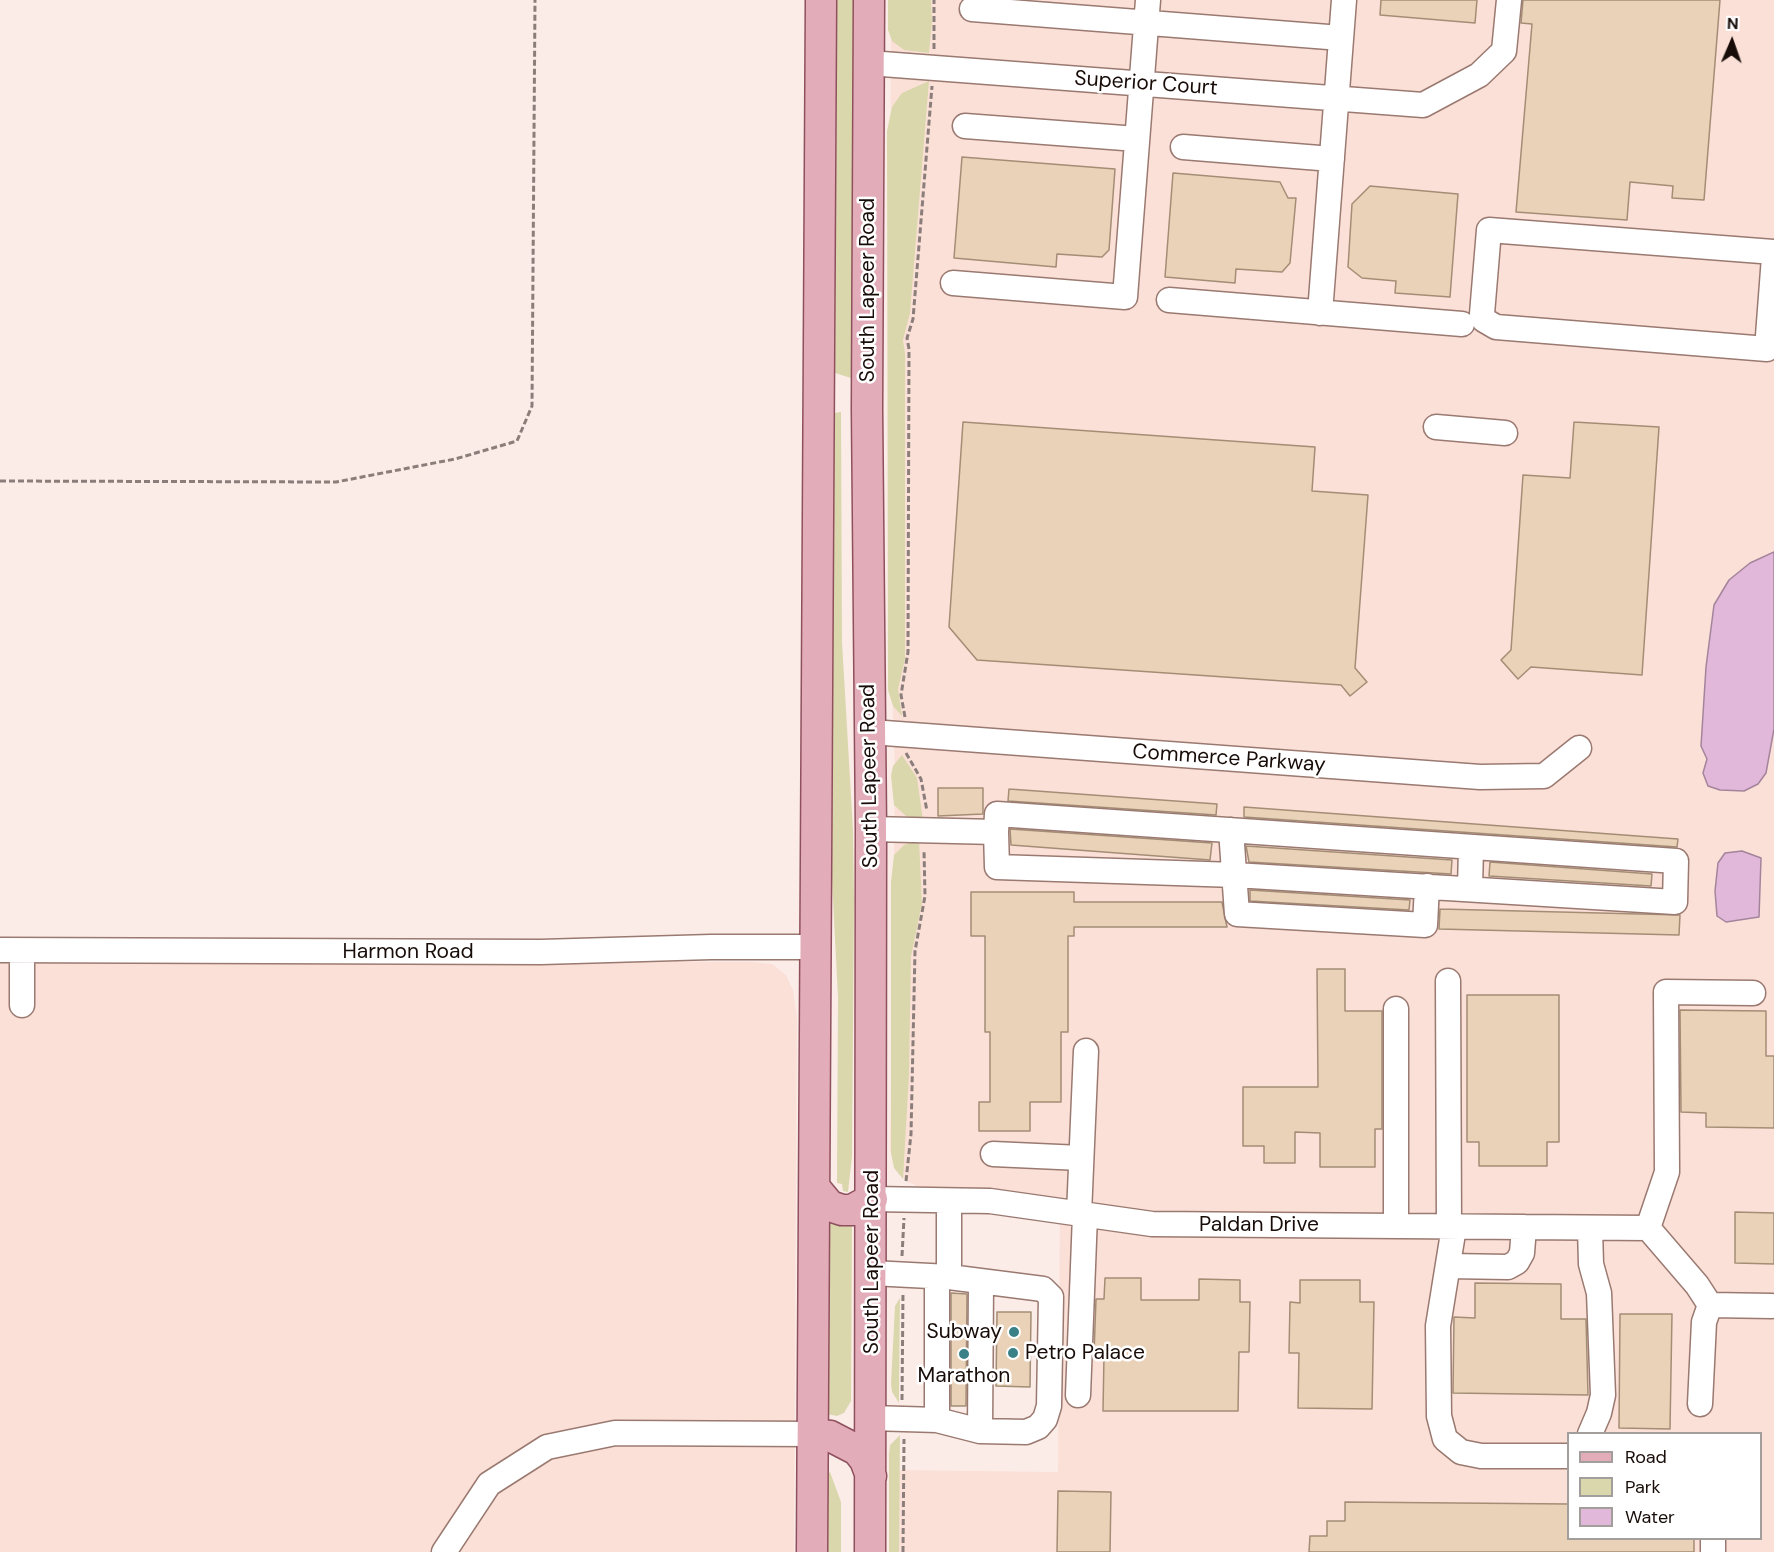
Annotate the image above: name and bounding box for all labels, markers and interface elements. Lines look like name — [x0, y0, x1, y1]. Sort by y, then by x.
north arrow — [1702, 12, 1762, 72]
text: N — [1726, 13, 1739, 34]
street label: Superior Court — [1074, 66, 1218, 102]
street label: South Lapeer Road — [855, 198, 881, 382]
street label: South Lapeer Road — [856, 684, 884, 868]
street label: Commerce Parkway — [1132, 740, 1326, 778]
street label: Harmon Road — [342, 939, 474, 965]
street label: South Lapeer Road — [859, 1170, 885, 1354]
street label: Paldan Drive — [1199, 1212, 1319, 1238]
place label: Subway — [927, 1319, 1002, 1345]
marker: Subway — [1007, 1325, 1021, 1339]
place label: Petro Palace — [1025, 1340, 1145, 1366]
marker: Petro Palace — [1006, 1346, 1020, 1360]
marker: Marathon — [957, 1347, 971, 1361]
place label: Marathon — [918, 1363, 1010, 1389]
legend — [1567, 1432, 1762, 1540]
text: Road — [1625, 1445, 1667, 1469]
text: Park — [1625, 1475, 1661, 1499]
text: Water — [1625, 1505, 1675, 1529]

